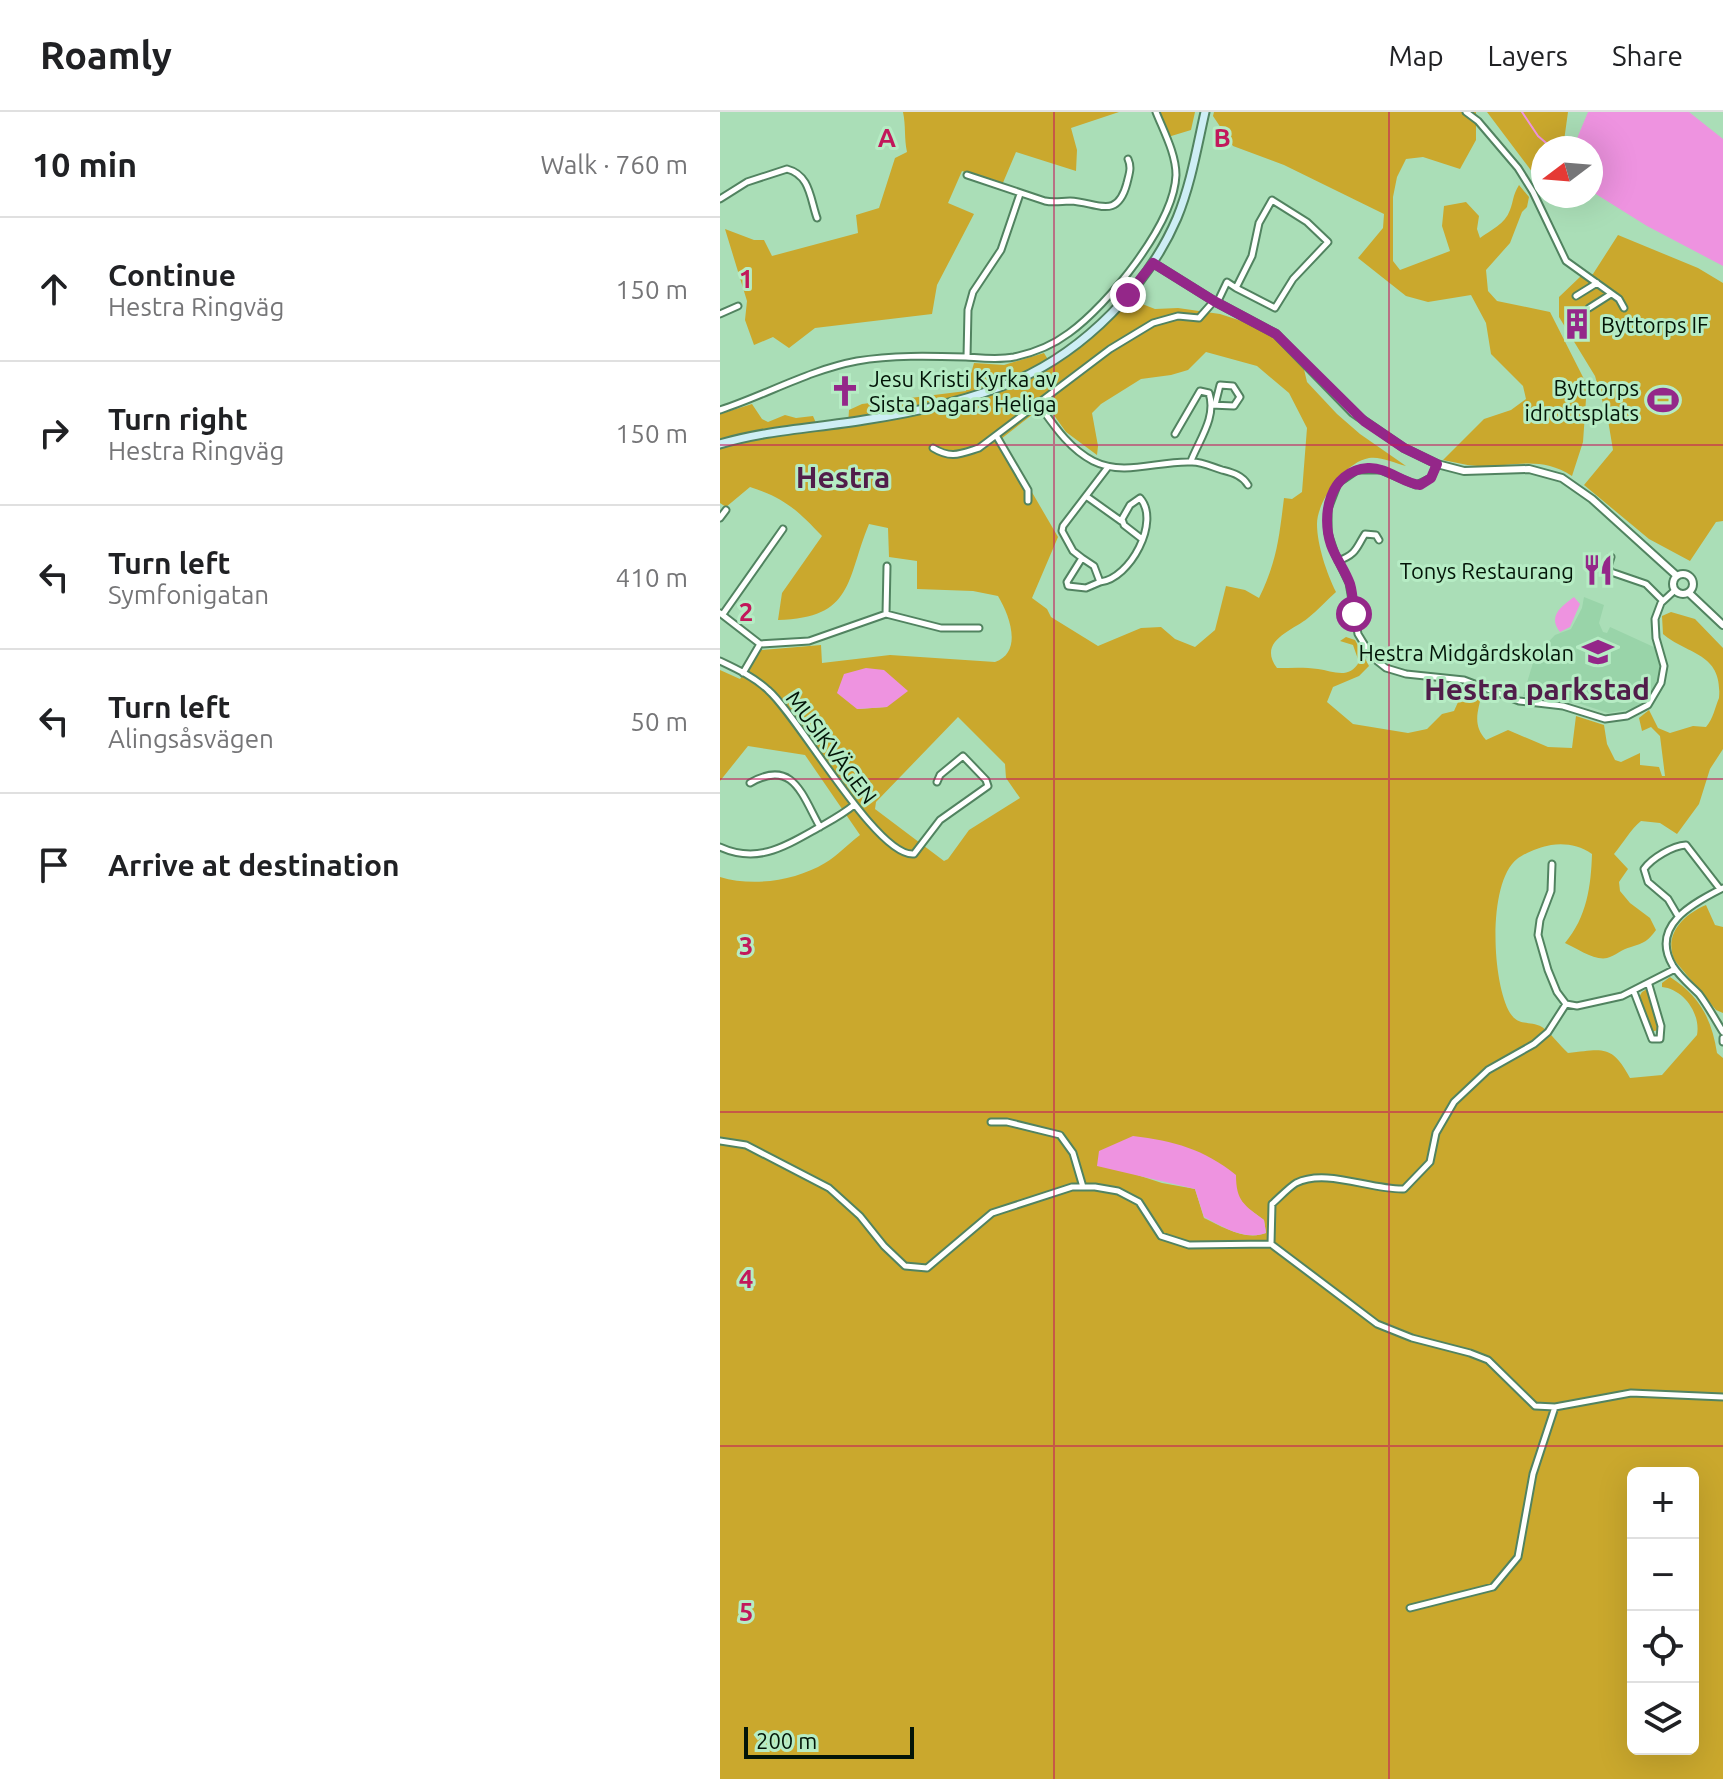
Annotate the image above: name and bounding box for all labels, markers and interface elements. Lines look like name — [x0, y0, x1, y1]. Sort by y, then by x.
text: Roamly — [40, 34, 172, 76]
text: Map — [1388, 40, 1444, 71]
text: Layers — [1488, 40, 1568, 71]
text: Share — [1612, 40, 1683, 71]
text: A — [878, 123, 897, 152]
text: B — [1213, 123, 1231, 152]
north arrow — [1531, 136, 1603, 208]
text: 10 min — [32, 145, 137, 183]
text: Walk · 760 m — [540, 150, 688, 179]
text: Continue — [108, 258, 236, 292]
text: 1 — [739, 264, 753, 293]
icon: ahead — [32, 267, 76, 311]
text: 150 m — [616, 275, 688, 304]
route end — [1110, 277, 1146, 313]
text: Hestra Ringväg — [108, 292, 284, 321]
building icon: Byttorps IF — [1560, 307, 1594, 341]
place label: Byttorps IF — [1601, 312, 1709, 337]
place label: Jesu Kristi Kyrka av Sista Dagars Heliga — [869, 366, 1057, 416]
church icon: Jesu Kristi Kyrka av Sista Dagars Heliga — [828, 374, 862, 408]
place label: Byttorps idrottsplats — [1525, 375, 1639, 425]
sports icon: Byttorps idrottsplats — [1646, 383, 1680, 417]
text: Turn right — [108, 402, 248, 436]
icon: right — [32, 411, 76, 455]
text: 150 m — [616, 419, 688, 448]
text: Hestra Ringväg — [108, 436, 284, 465]
district label: Hestra — [796, 460, 890, 494]
text: Turn left — [108, 546, 230, 580]
restaurant icon: Tonys Restaurang — [1581, 553, 1615, 587]
icon: left — [32, 555, 76, 599]
place label: Tonys Restaurang — [1400, 558, 1574, 583]
text: 410 m — [616, 563, 688, 592]
text: Symfonigatan — [108, 580, 269, 609]
route start — [1336, 596, 1372, 632]
text: 2 — [739, 597, 753, 626]
school or university icon: Hestra Midgårdskolan — [1581, 635, 1615, 669]
place label: Hestra Midgårdskolan — [1358, 640, 1574, 665]
district label: Hestra parkstad — [1424, 672, 1650, 706]
street label: MUSIKVÄGEN — [781, 686, 883, 808]
text: Turn left — [108, 690, 230, 724]
icon: left — [32, 699, 76, 743]
text: 50 m — [630, 707, 688, 736]
text: Alingsåsvägen — [108, 724, 274, 753]
icon: arrive — [32, 843, 76, 887]
text: Arrive at destination — [108, 848, 400, 882]
text: 3 — [739, 931, 753, 960]
text: 4 — [739, 1264, 753, 1293]
map controls — [1627, 1467, 1699, 1755]
button: + — [1627, 1467, 1699, 1539]
button: − — [1627, 1539, 1699, 1611]
text: 5 — [739, 1597, 753, 1626]
button: locate — [1627, 1611, 1699, 1683]
button: layers — [1627, 1683, 1699, 1755]
scale bar — [744, 1723, 914, 1759]
text: 200 m — [756, 1728, 817, 1753]

